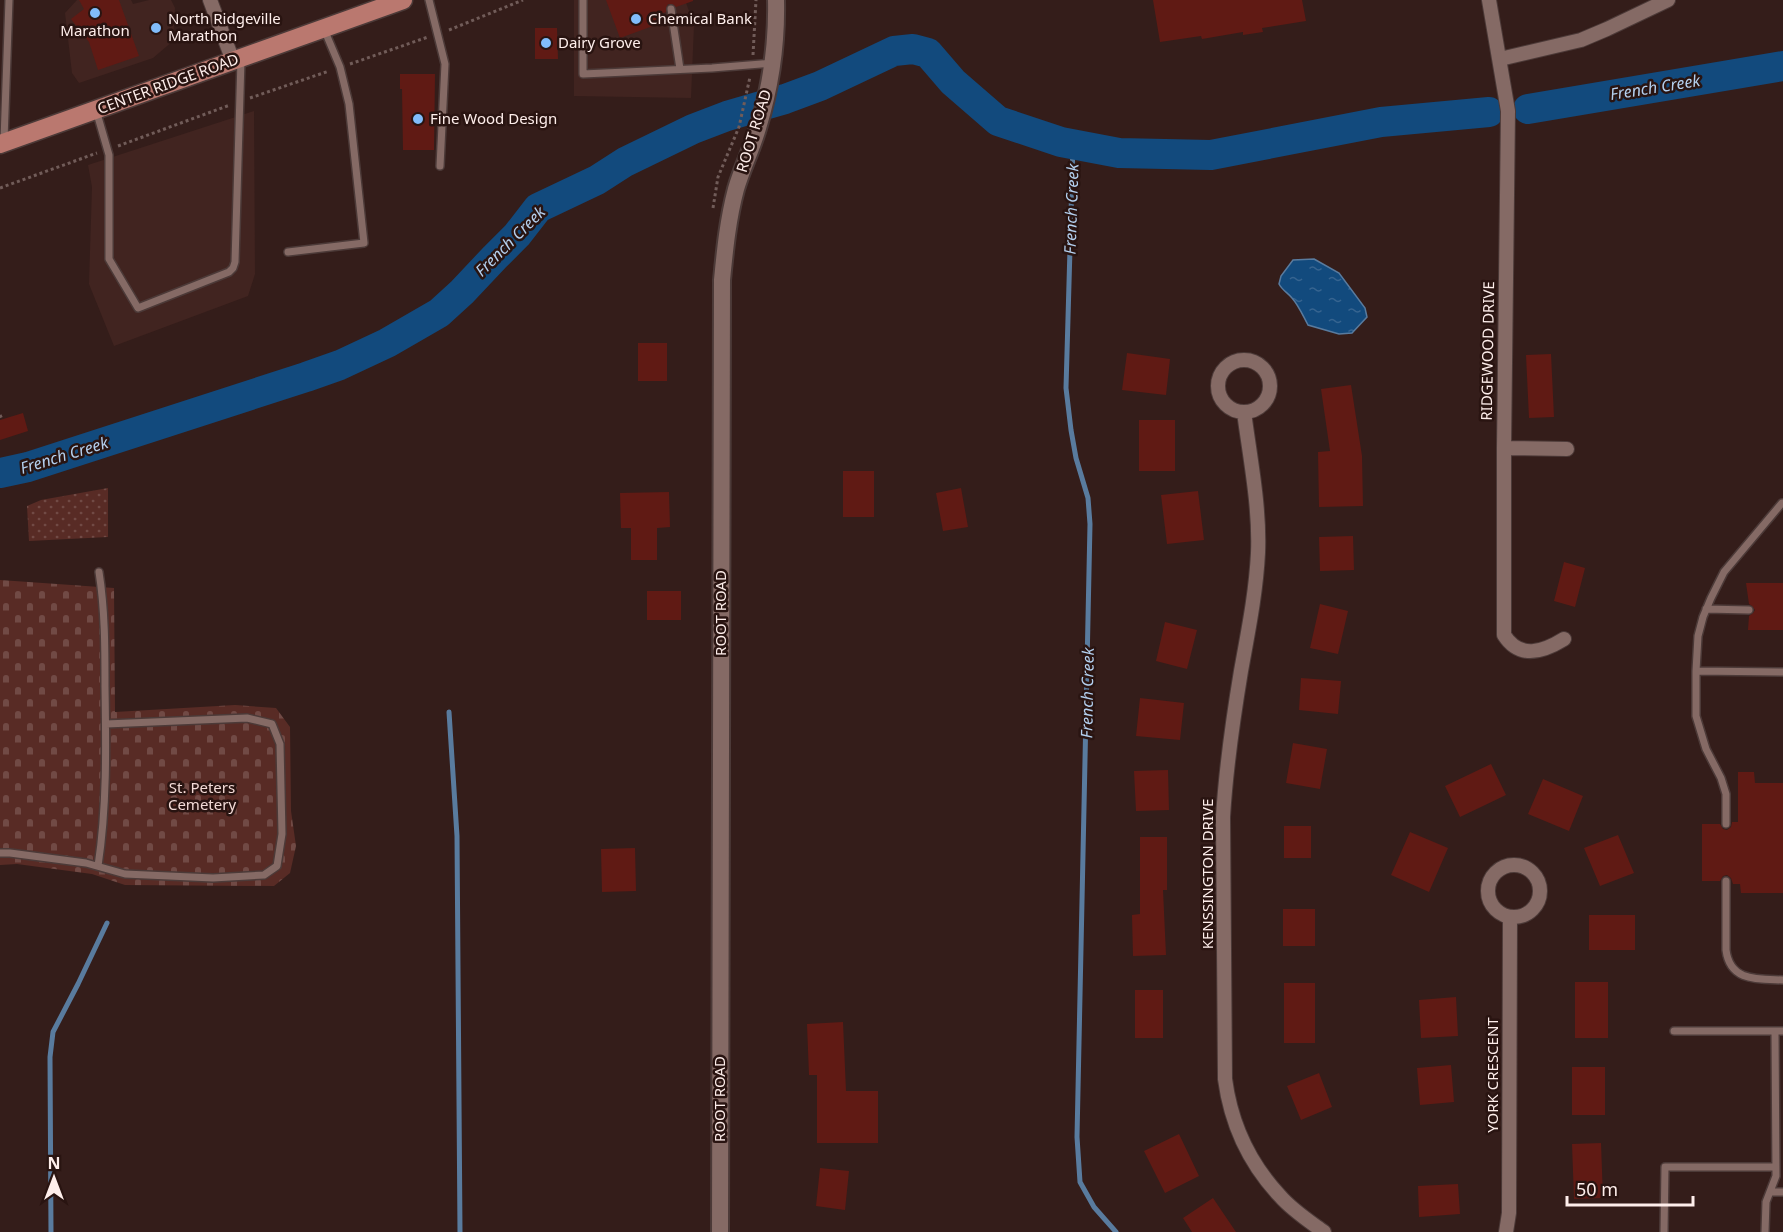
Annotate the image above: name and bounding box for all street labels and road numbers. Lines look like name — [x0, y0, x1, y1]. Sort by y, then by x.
street label: CENTER RIDGE ROAD — [94, 48, 241, 118]
street label: ROOT ROAD — [731, 87, 775, 175]
street label: RIDGEWOOD DRIVE — [1476, 281, 1498, 421]
street label: ROOT ROAD — [710, 570, 730, 656]
street label: KENSSINGTON DRIVE — [1197, 799, 1217, 949]
street label: YORK CRESCENT — [1482, 1017, 1502, 1133]
street label: ROOT ROAD — [709, 1056, 729, 1142]

